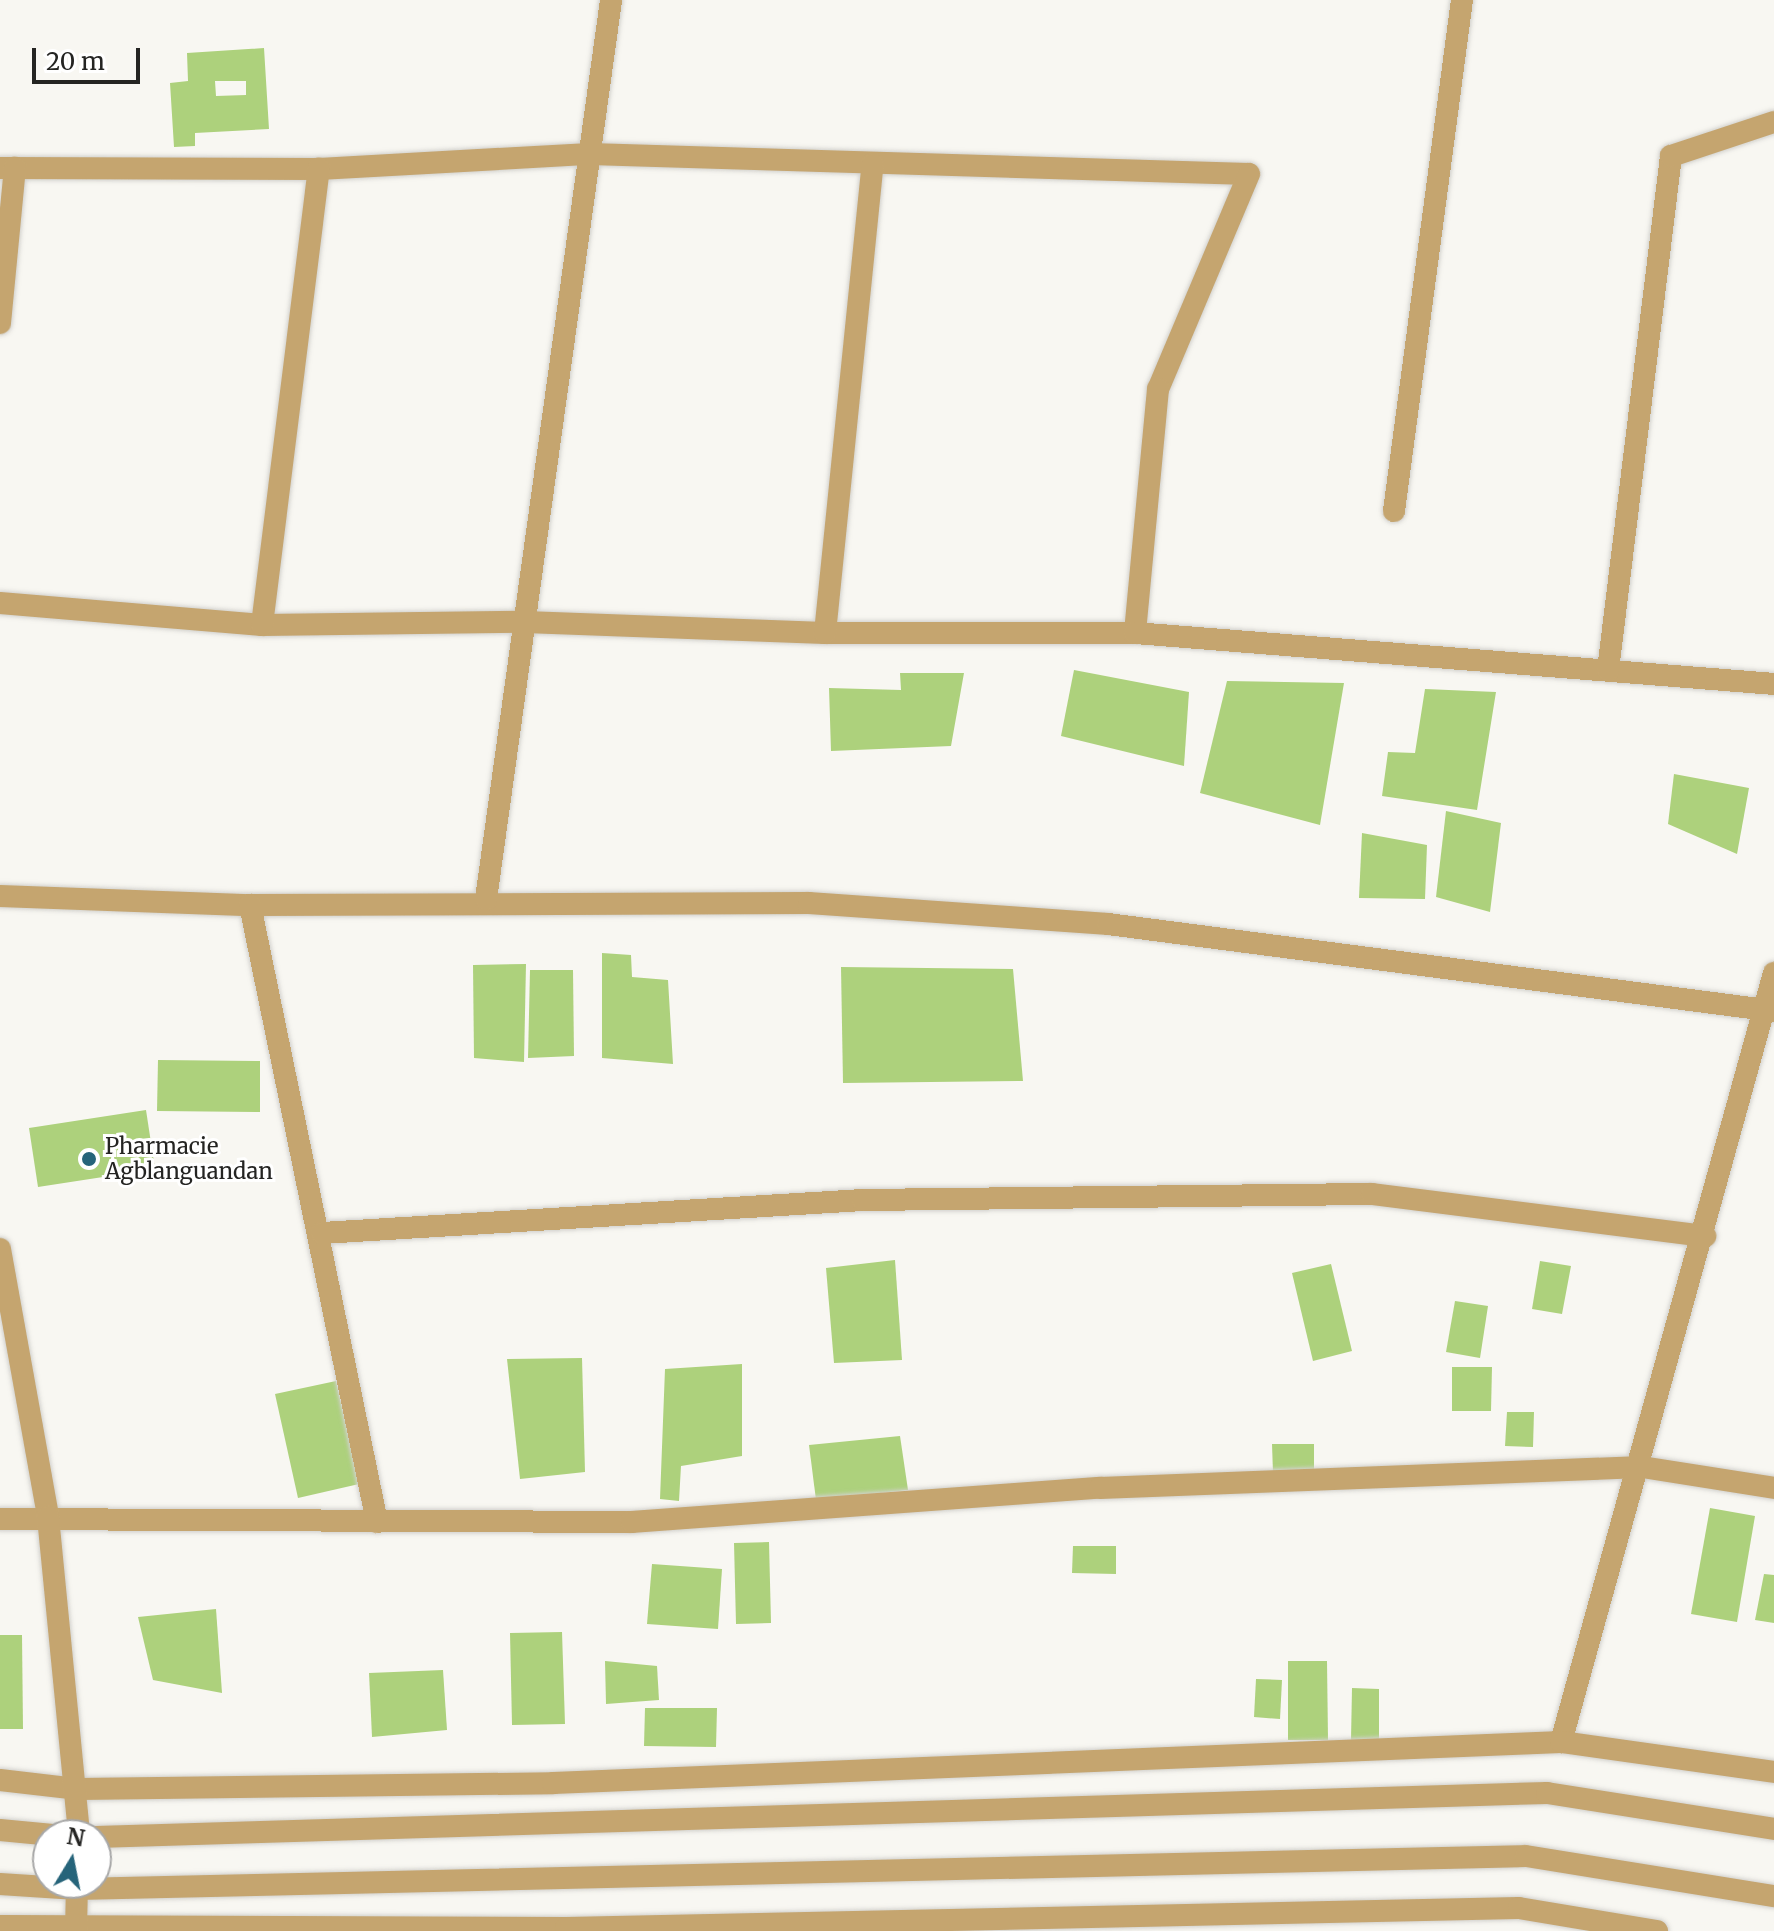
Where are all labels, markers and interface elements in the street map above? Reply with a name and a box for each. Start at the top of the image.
scale bar [36,32,144,82]
text: 20 m [46,46,105,77]
place label: Pharmacie Agblanguandan [105,1133,273,1184]
marker: Pharmacie Agblanguandan [80,1150,98,1168]
north arrow [32,1819,112,1899]
text: N [65,1822,87,1853]

